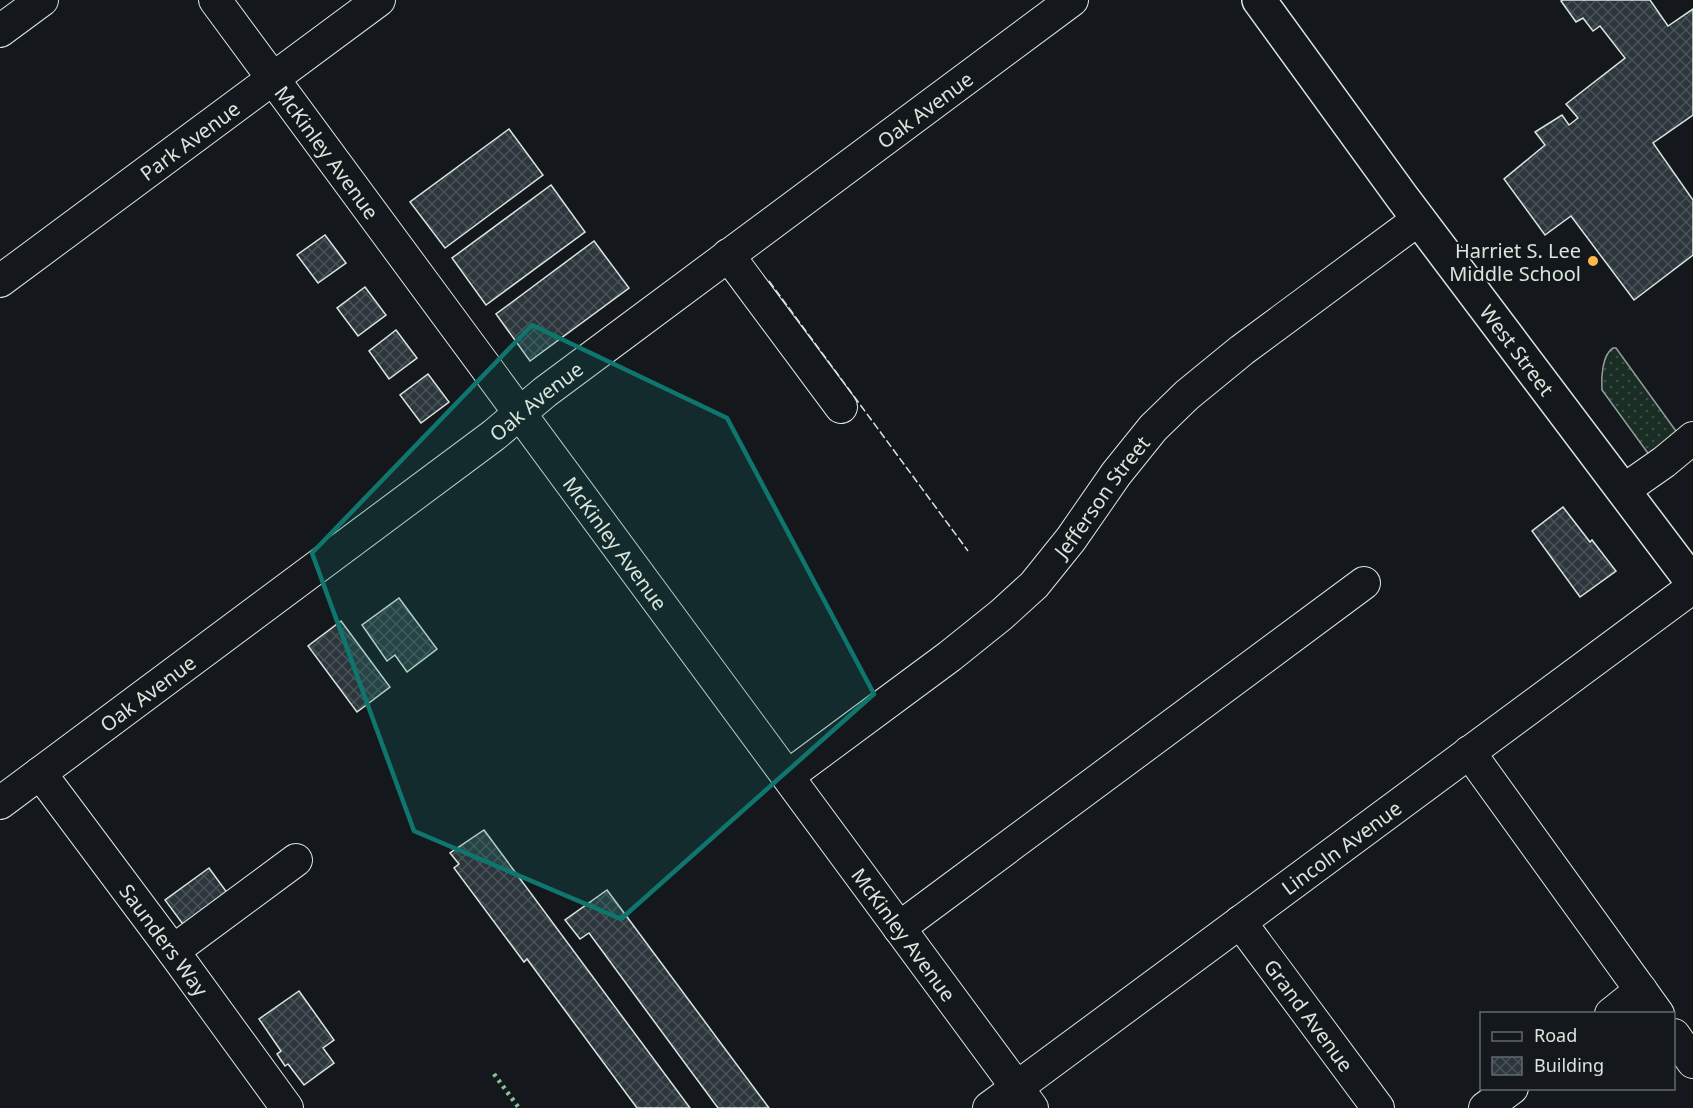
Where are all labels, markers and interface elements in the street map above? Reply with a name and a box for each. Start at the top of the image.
street label: Oak Avenue [871,65,978,154]
street label: McKinley Avenue [269,80,385,224]
street label: Park Avenue [134,95,245,186]
place label: Harriet S. Lee Middle School [1449,237,1581,287]
marker: Harriet S. Lee Middle School [1586,254,1600,268]
street label: West Street [1474,299,1560,401]
street label: Oak Avenue [483,355,588,447]
street label: Jefferson Street [1047,430,1155,565]
street label: McKinley Avenue [557,471,674,615]
street label: Oak Avenue [94,648,201,738]
street label: Lincoln Avenue [1276,794,1406,901]
street label: McKinley Avenue [846,862,962,1007]
street label: Saunders Way [114,878,215,1002]
street label: Grand Avenue [1258,953,1360,1077]
legend [1480,1012,1675,1090]
text: Road [1534,1023,1577,1047]
text: Building [1534,1053,1604,1077]

